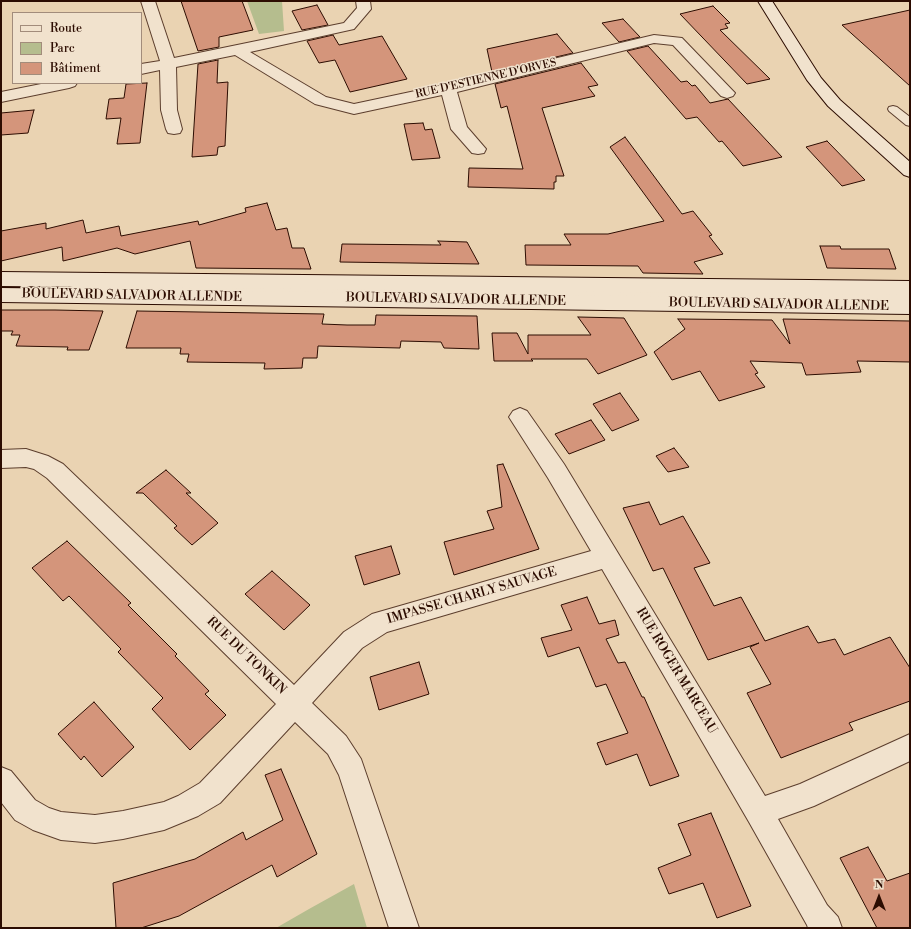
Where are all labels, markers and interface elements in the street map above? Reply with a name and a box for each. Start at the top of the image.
legend [12,12,142,84]
text: Route [50,21,82,36]
text: Parc [50,41,75,56]
street label: RUE D'ESTIENNE D'ORVES [414,56,558,102]
text: Bâtiment [50,61,101,76]
street label: BOULEVARD SALVADOR ALLENDE [22,286,242,306]
street label: BOULEVARD SALVADOR ALLENDE [346,290,566,310]
street label: BOULEVARD SALVADOR ALLENDE [669,295,889,315]
street label: IMPASSE CHARLY SAUVAGE [385,564,559,628]
street label: RUE ROGER MARCEAU [632,605,720,737]
street label: RUE DU TONKIN [203,614,289,698]
north arrow [859,877,899,917]
text: N [875,878,883,892]

